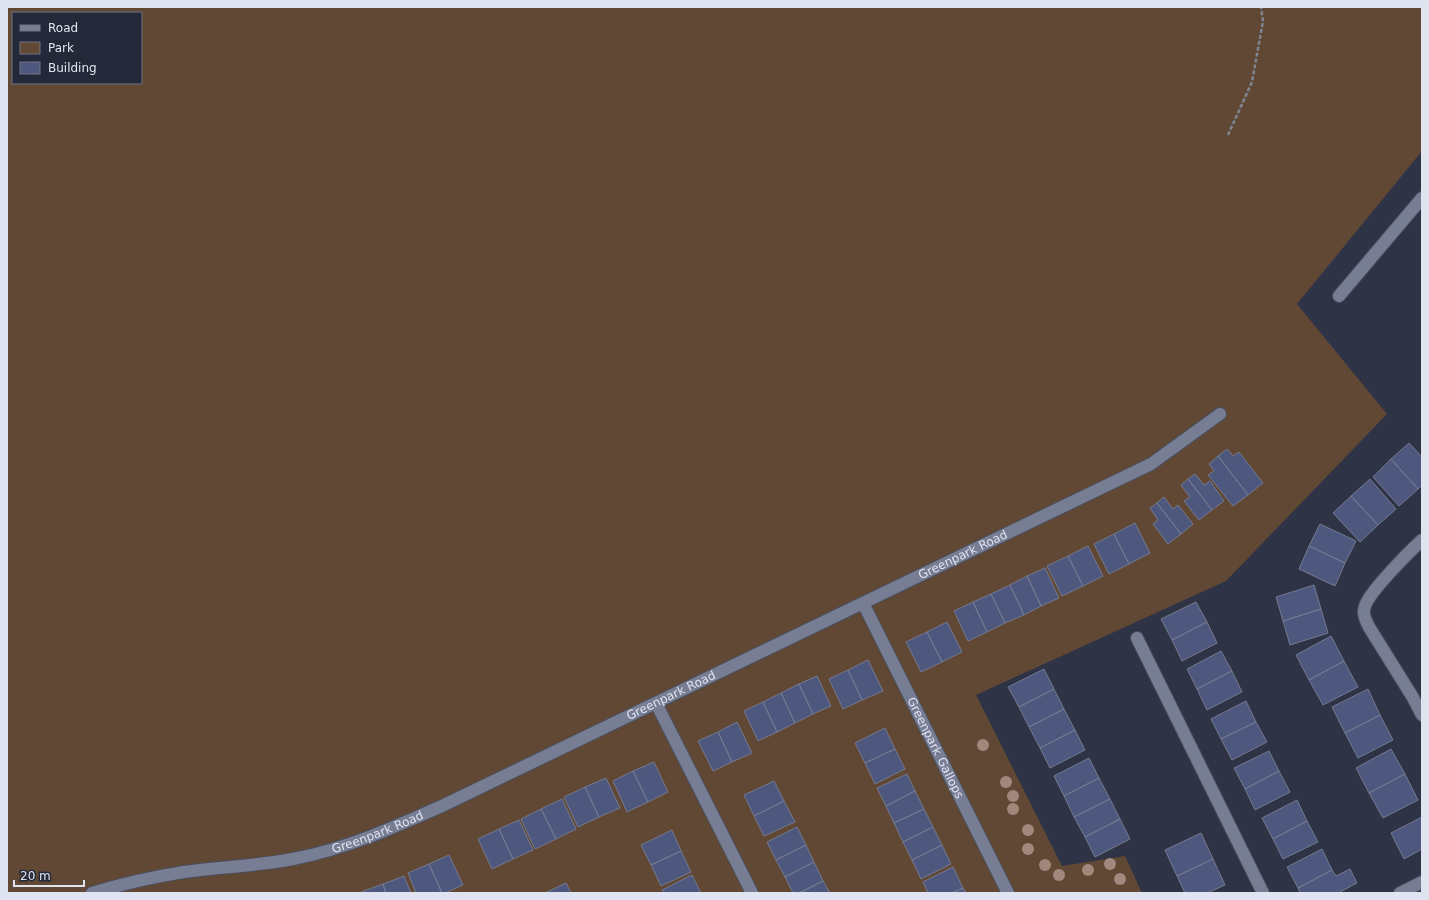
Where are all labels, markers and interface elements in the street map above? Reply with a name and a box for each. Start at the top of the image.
legend [12,12,142,84]
text: Road [48,21,78,35]
text: Park [48,41,74,55]
text: Building [48,61,97,75]
street label: Greenpark Road [916,527,1010,582]
street label: Greenpark Road [624,668,718,723]
street label: Greenpark Gallops [904,695,967,801]
street label: Greenpark Road [330,808,425,856]
scale bar [14,862,84,888]
text: 20 m [20,869,51,883]

